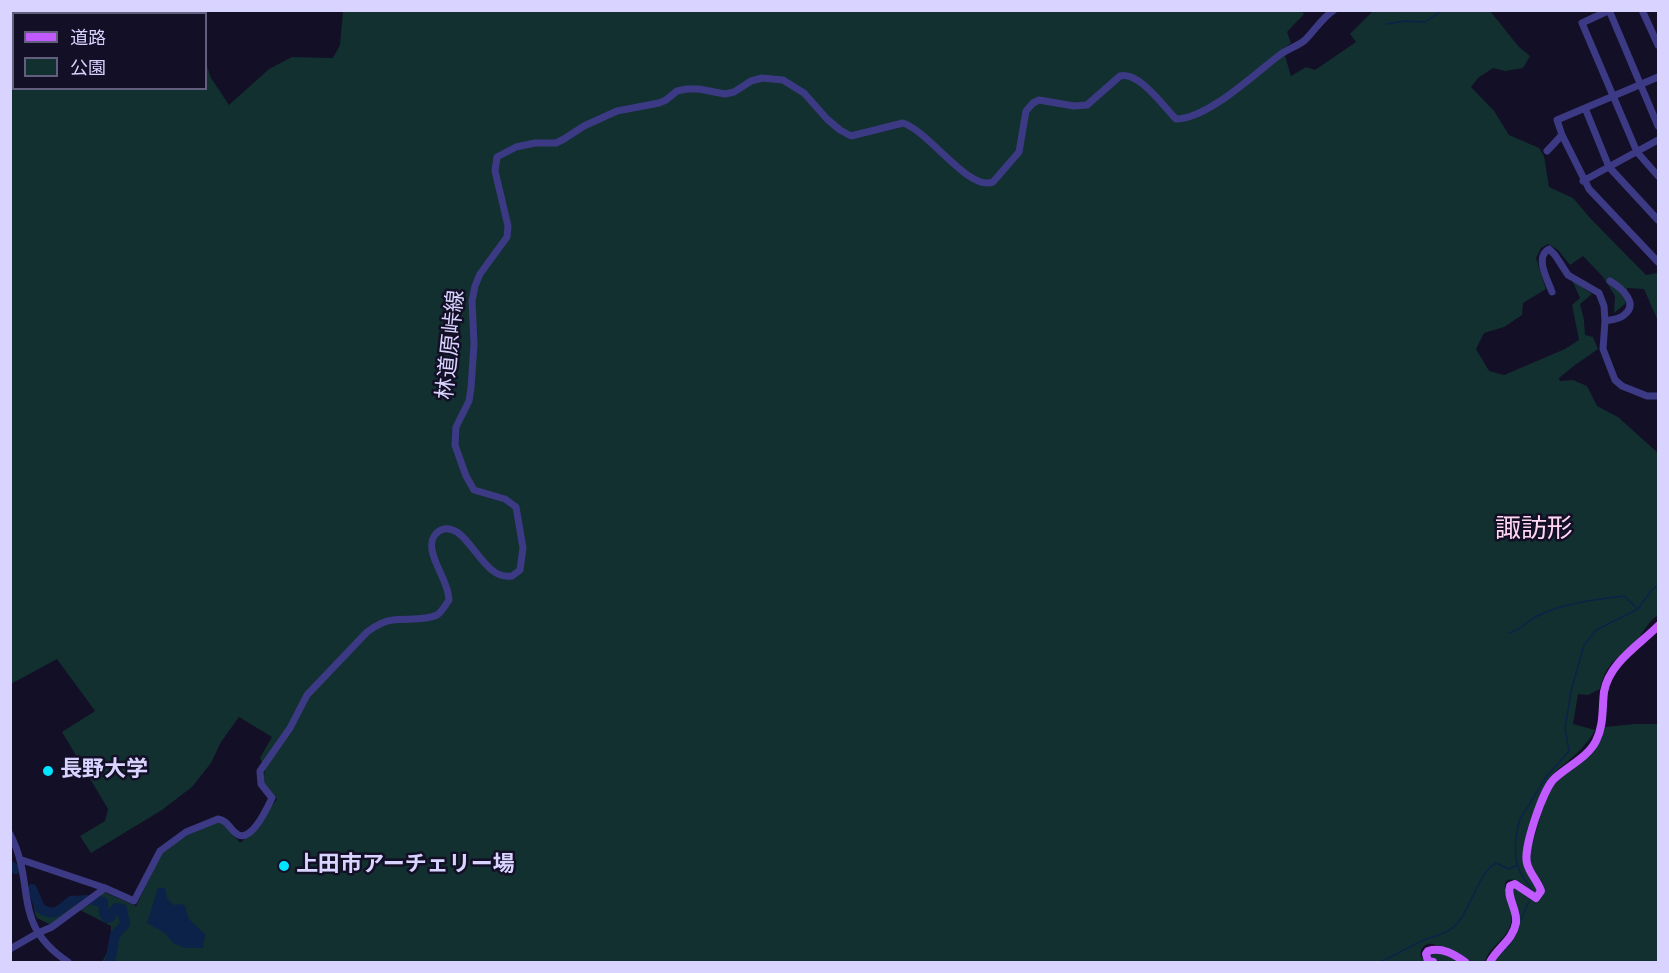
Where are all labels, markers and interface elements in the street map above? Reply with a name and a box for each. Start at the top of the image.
legend [12,12,207,90]
text: 道路 [70,24,106,51]
text: 公園 [70,54,106,81]
street label: 林道原峠線 [433,289,471,401]
district label: 諏訪形 [1495,515,1573,547]
place label: 長野大学 [60,758,148,784]
marker: 長野大学 [41,764,55,778]
place label: 上田市アーチェリー場 [296,853,515,879]
marker: 上田市アーチェリー場 [277,859,291,873]

